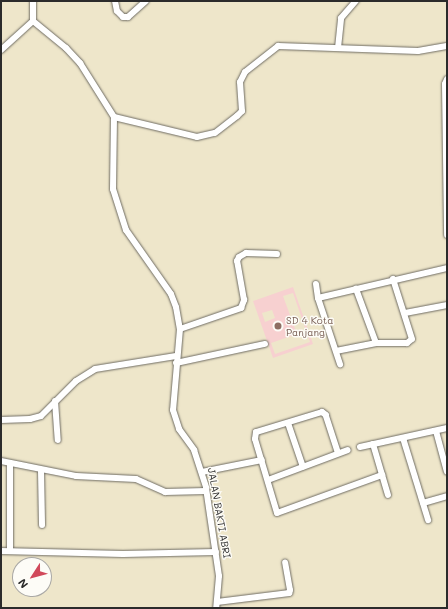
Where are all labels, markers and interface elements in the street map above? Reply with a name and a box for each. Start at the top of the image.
place label: SD 4 Kota Panjang [286,314,333,338]
marker: SD 4 Kota Panjang [273,321,283,331]
street label: JALAN BAKTI ABRI [205,467,233,559]
north arrow [12,557,52,597]
text: N [14,576,31,592]

